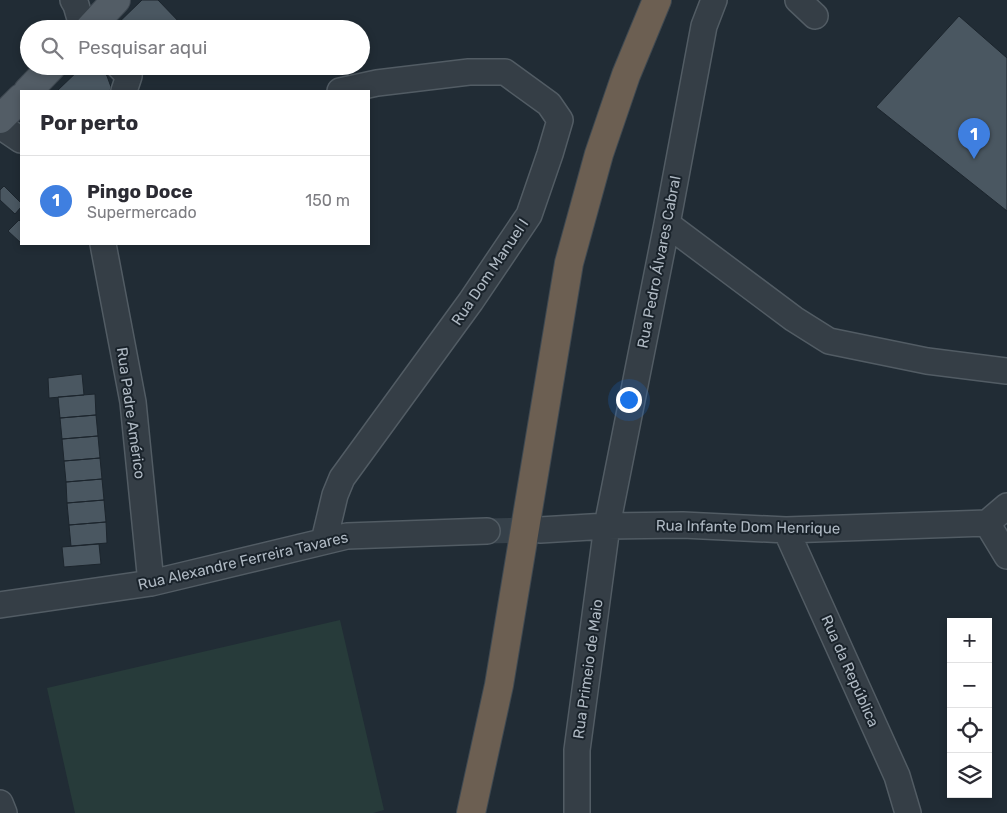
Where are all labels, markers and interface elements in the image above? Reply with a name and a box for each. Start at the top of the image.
search box [20,20,370,75]
icon: search [38,34,66,62]
text: Pesquisar aqui [78,36,207,59]
text: Por perto [40,110,138,135]
pin: 1 [958,118,990,159]
street label: Rua Pedro Álvares Cabral [633,174,685,350]
text: Pingo Doce [87,180,193,203]
text: 1 [52,191,60,210]
text: 150 m [305,191,350,210]
text: Supermercado [87,203,197,222]
street label: Rua Dom Manuel I [448,215,532,329]
street label: Rua Padre Américo [113,346,149,480]
your location [616,387,642,413]
street label: Rua Infante Dom Henrique [656,516,840,538]
street label: Rua Alexandre Ferreira Tavares [136,528,350,594]
street label: Rua Primeio de Maio [569,598,607,740]
street label: Rua da República [817,612,883,730]
map controls [947,618,992,798]
button: + [947,618,992,663]
button: − [947,663,992,708]
button: locate [947,708,992,753]
button: layers [947,753,992,798]

